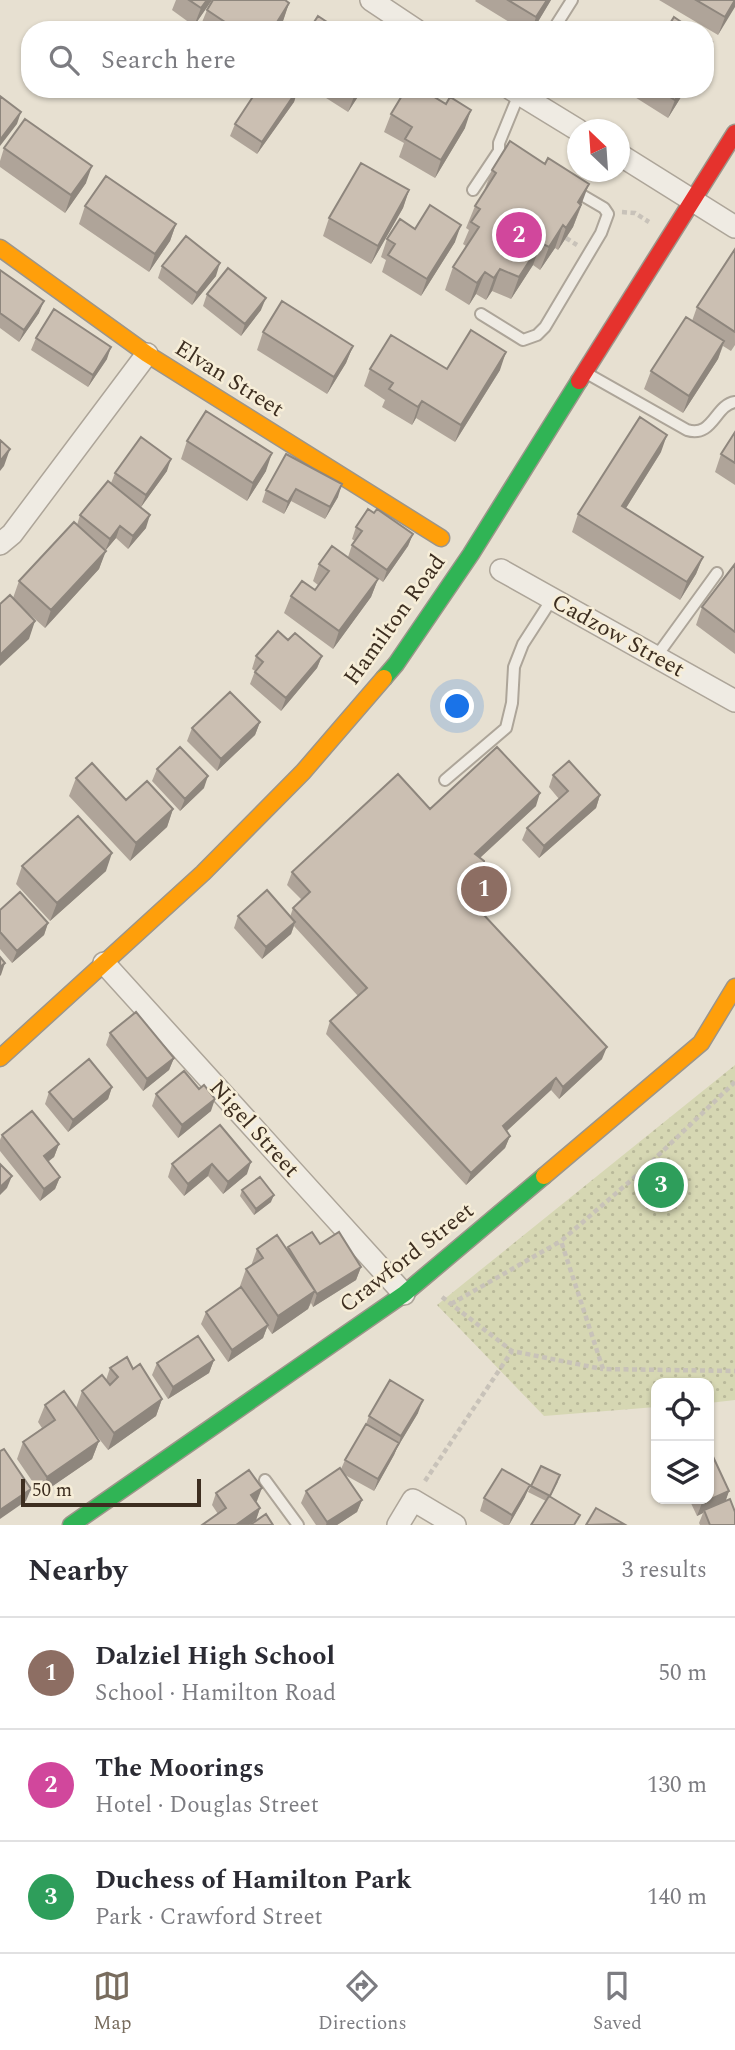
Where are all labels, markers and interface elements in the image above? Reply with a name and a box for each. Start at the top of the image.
search box [21,21,714,98]
text: Search here [101,40,236,80]
icon: search [45,41,83,79]
north arrow [567,119,630,182]
pin: 2 [496,209,542,261]
street label: Elvan Street [167,331,291,427]
street label: Hamilton Road [335,547,455,693]
street label: Cadzow Street [545,585,691,687]
your location [440,689,474,723]
pin: 1 [461,863,507,915]
street label: Nigel Street [200,1072,308,1186]
pin: 3 [638,1159,684,1211]
street label: Crawford Street [332,1194,482,1322]
map controls [651,1378,714,1504]
button: locate [651,1378,714,1441]
button: layers [651,1441,714,1504]
scale bar [21,1476,201,1508]
text: 50 m [32,1476,72,1505]
text: Nearby [28,1548,127,1594]
text: 3 results [622,1553,707,1588]
text: Dalziel High School [95,1636,335,1676]
text: 1 [45,1656,57,1691]
text: 50 m [658,1656,707,1691]
text: School · Hamilton Road [95,1676,336,1711]
text: The Moorings [95,1748,264,1788]
text: 2 [45,1768,57,1803]
text: 130 m [647,1768,707,1803]
text: Hotel · Douglas Street [95,1788,319,1823]
text: Duchess of Hamilton Park [95,1860,412,1900]
text: 3 [45,1880,57,1915]
text: 140 m [647,1880,707,1915]
text: Park · Crawford Street [95,1900,323,1935]
tab: Map [93,1967,132,2038]
tab: Directions [318,1967,407,2038]
tab: Saved [593,1967,642,2038]

